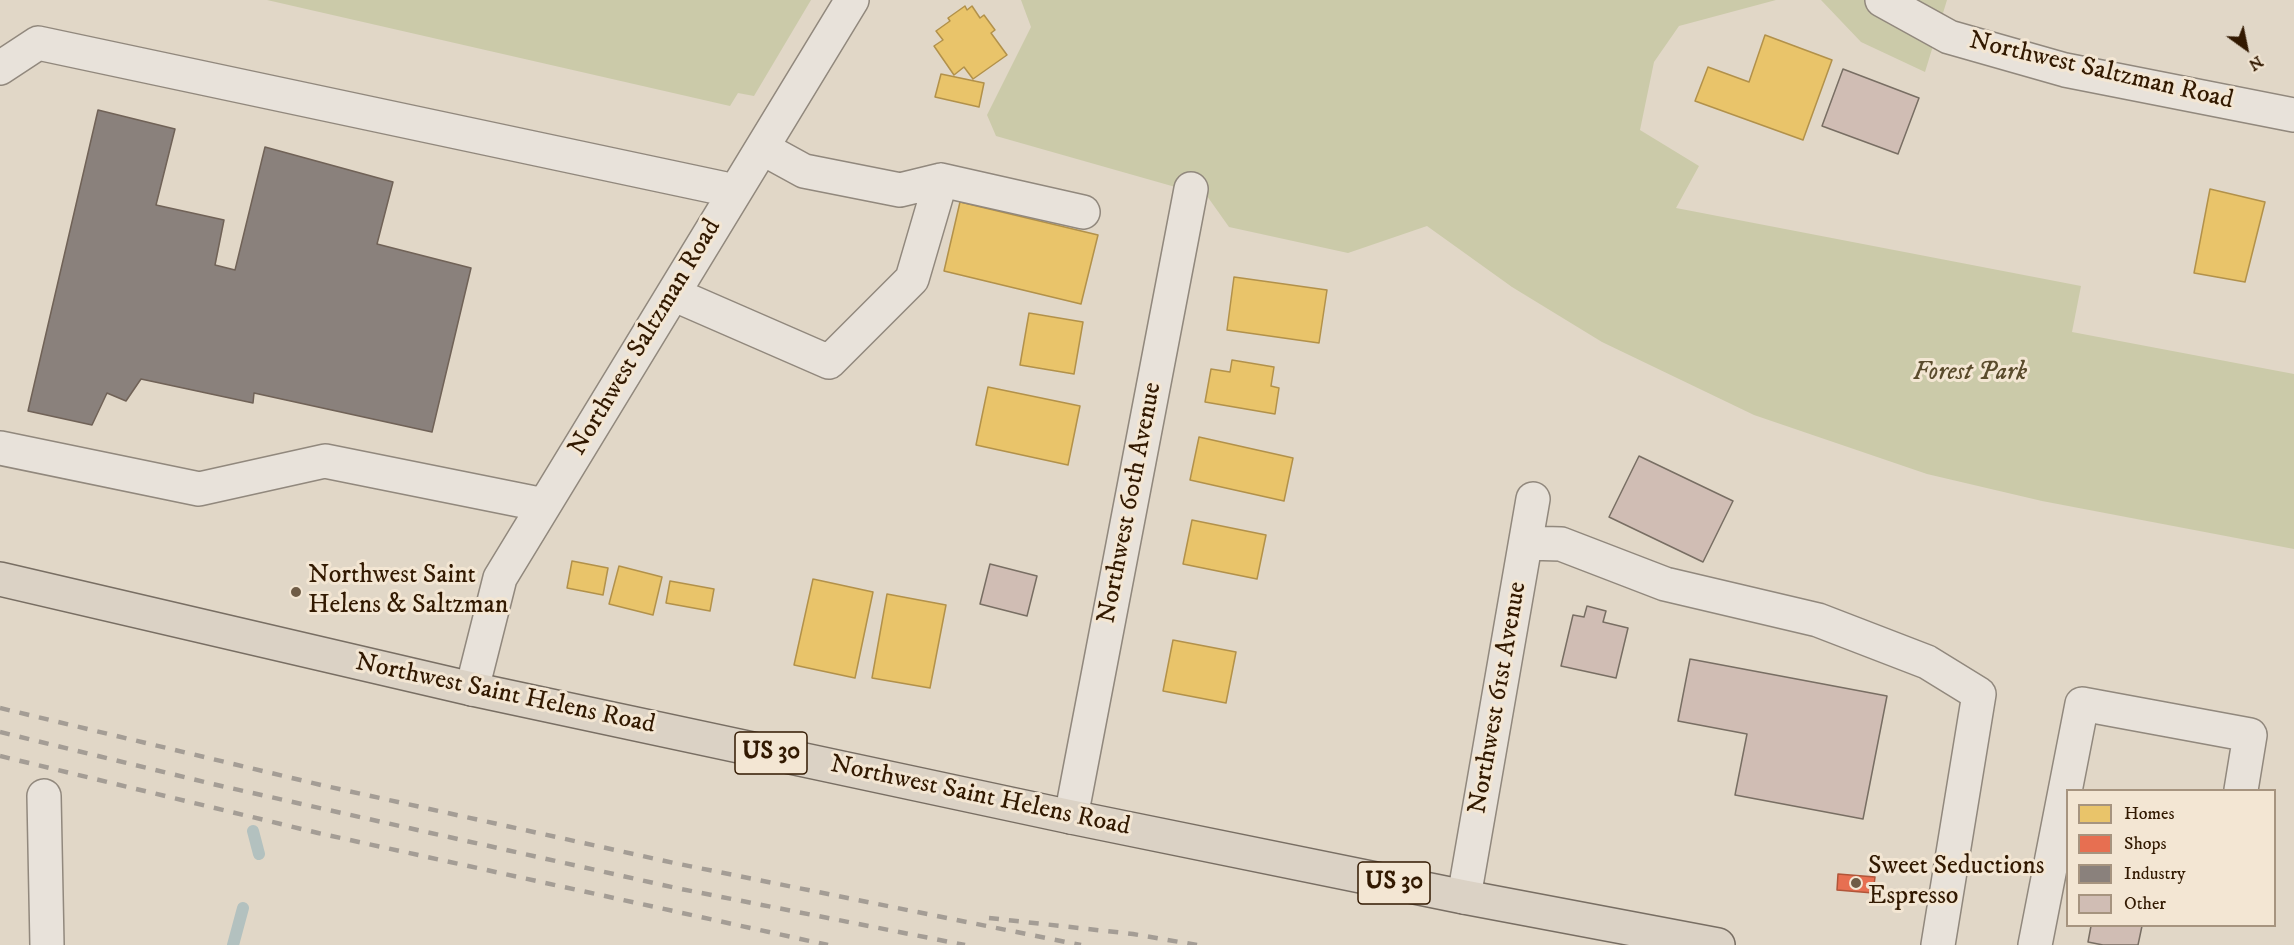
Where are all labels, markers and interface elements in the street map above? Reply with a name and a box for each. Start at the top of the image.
north arrow [2216,18,2276,78]
street label: Northwest Saltzman Road [1966,26,2236,118]
text: N [2245,51,2267,75]
street label: Northwest Saltzman Road [563,214,729,462]
park label: Forest Park [1913,358,2027,390]
street label: Northwest 60th Avenue [1092,380,1170,626]
place label: Northwest Saint Helens & Saltzman [308,561,508,622]
street label: Northwest 61st Avenue [1463,579,1535,817]
marker: Northwest Saint Helens & Saltzman [289,585,303,599]
street label: Northwest Saint Helens Road [352,648,658,742]
road number: US 30 [735,732,807,774]
street label: Northwest Saint Helens Road [827,750,1133,844]
legend [2066,789,2276,927]
text: Homes [2124,803,2175,825]
text: Shops [2124,833,2167,855]
place label: Sweet Seductions Espresso [1868,852,2045,914]
road number: US 30 [1358,862,1430,904]
text: Industry [2124,863,2185,885]
marker: Sweet Seductions Espresso [1849,876,1863,890]
text: Other [2124,893,2166,915]

